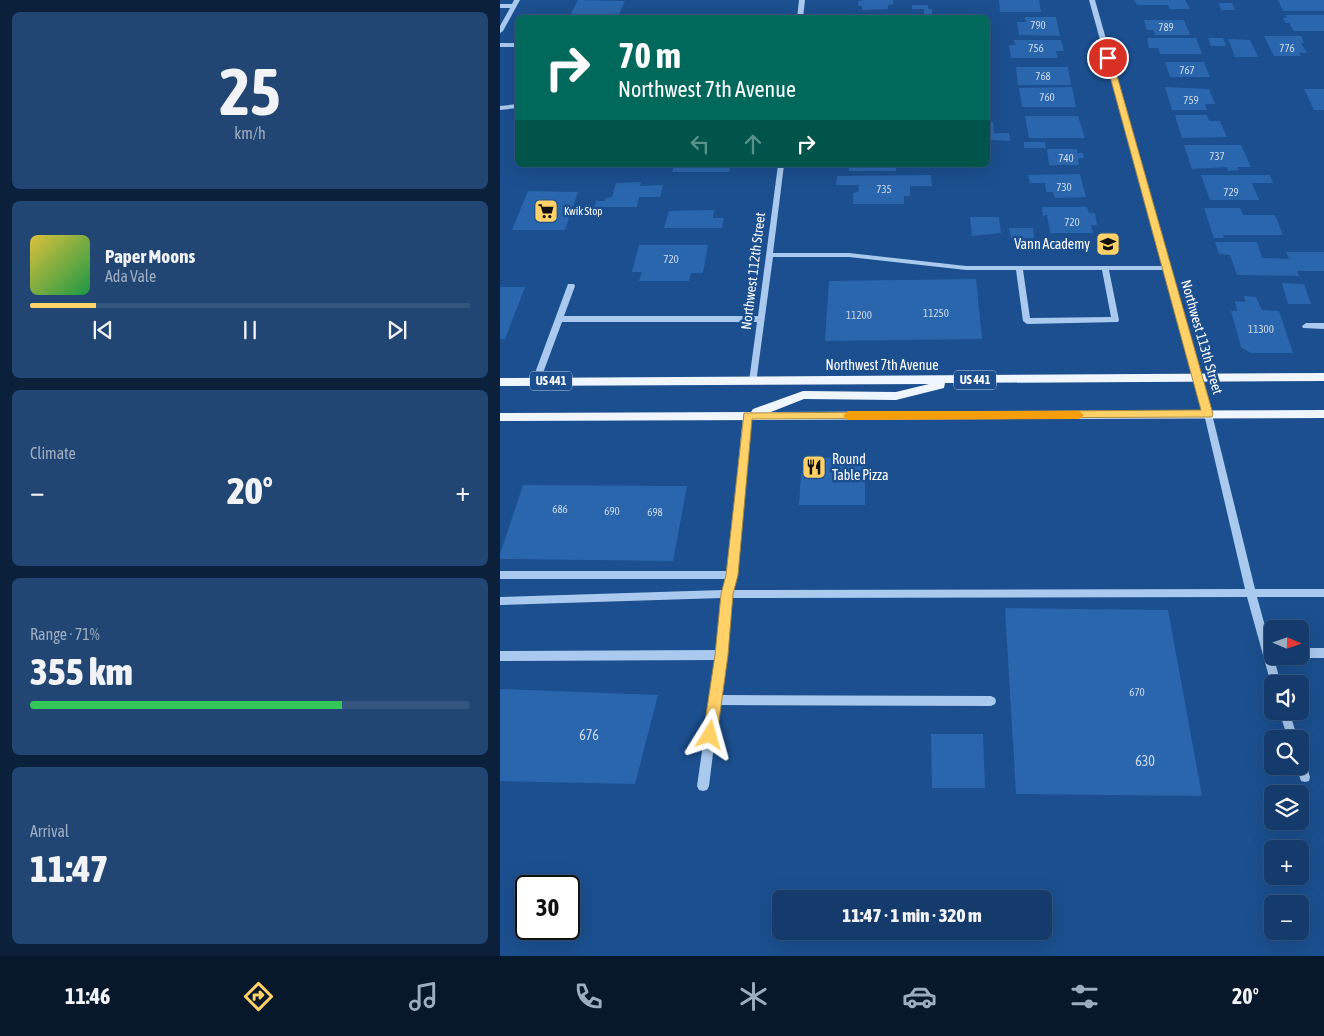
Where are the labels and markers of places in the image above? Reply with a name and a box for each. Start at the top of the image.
pin [1087,37,1129,79]
supermarket icon: Kwik Stop [533,198,559,224]
place label: Kwik Stop [564,205,603,217]
school or university icon: Vann Academy [1095,231,1121,257]
place label: Vann Academy [1014,236,1090,252]
place label: Round Table Pizza [832,451,889,483]
restaurant icon: Round Table Pizza [801,454,827,480]

